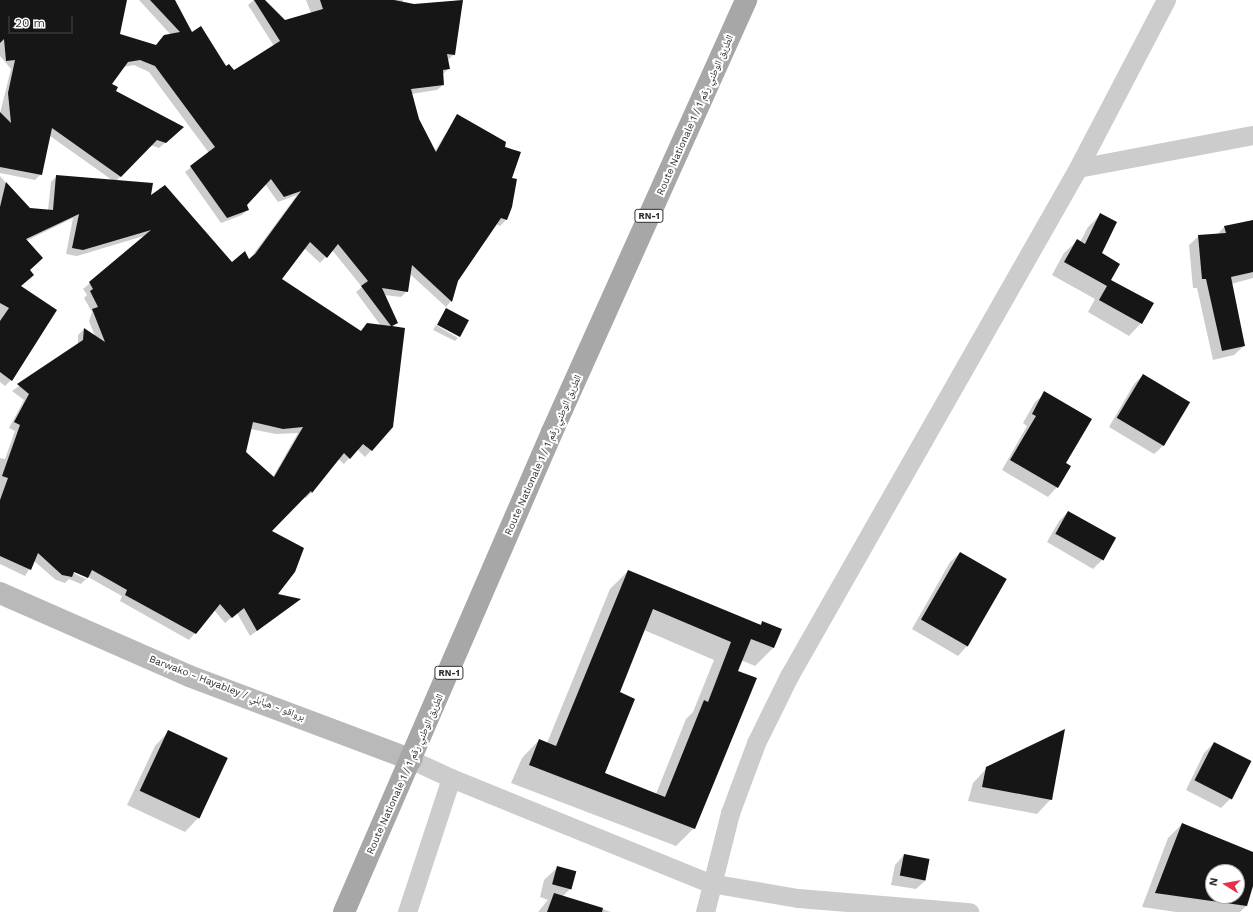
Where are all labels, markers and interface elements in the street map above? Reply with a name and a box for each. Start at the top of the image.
scale bar [10,8,75,34]
text: 20 m [15,16,45,30]
street label: Route Nationale 1 / الطريق الوطني رقم 1 [654,33,736,197]
road number: RN-1 [634,209,664,223]
street label: Route Nationale 1 / الطريق الوطني رقم 1 [502,373,584,537]
street label: Barwako - Hayabley / برواقو - هيابلي [147,653,307,723]
road number: RN-1 [434,666,464,680]
street label: Route Nationale 1 / الطريق الوطني رقم 1 [364,692,446,856]
north arrow [1205,864,1245,904]
text: N [1207,877,1221,887]

